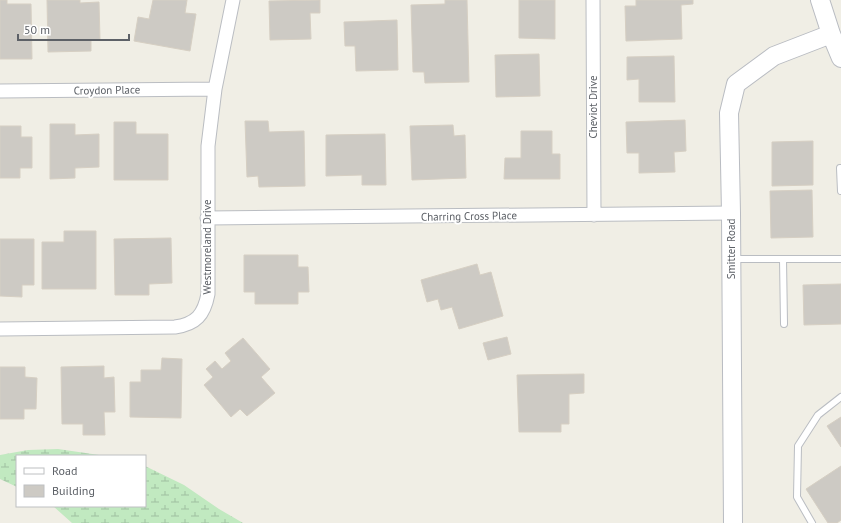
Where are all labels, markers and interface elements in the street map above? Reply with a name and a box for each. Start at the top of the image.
scale bar [18,16,129,42]
text: 50 m [24,22,50,37]
street label: Cheviot Drive [586,75,600,139]
street label: Croydon Place [74,82,141,98]
street label: Westmoreland Drive [200,199,214,294]
street label: Charring Cross Place [421,208,518,224]
street label: Smitter Road [724,219,738,279]
legend [16,455,146,507]
text: Road [52,463,77,478]
text: Building [52,483,95,498]

